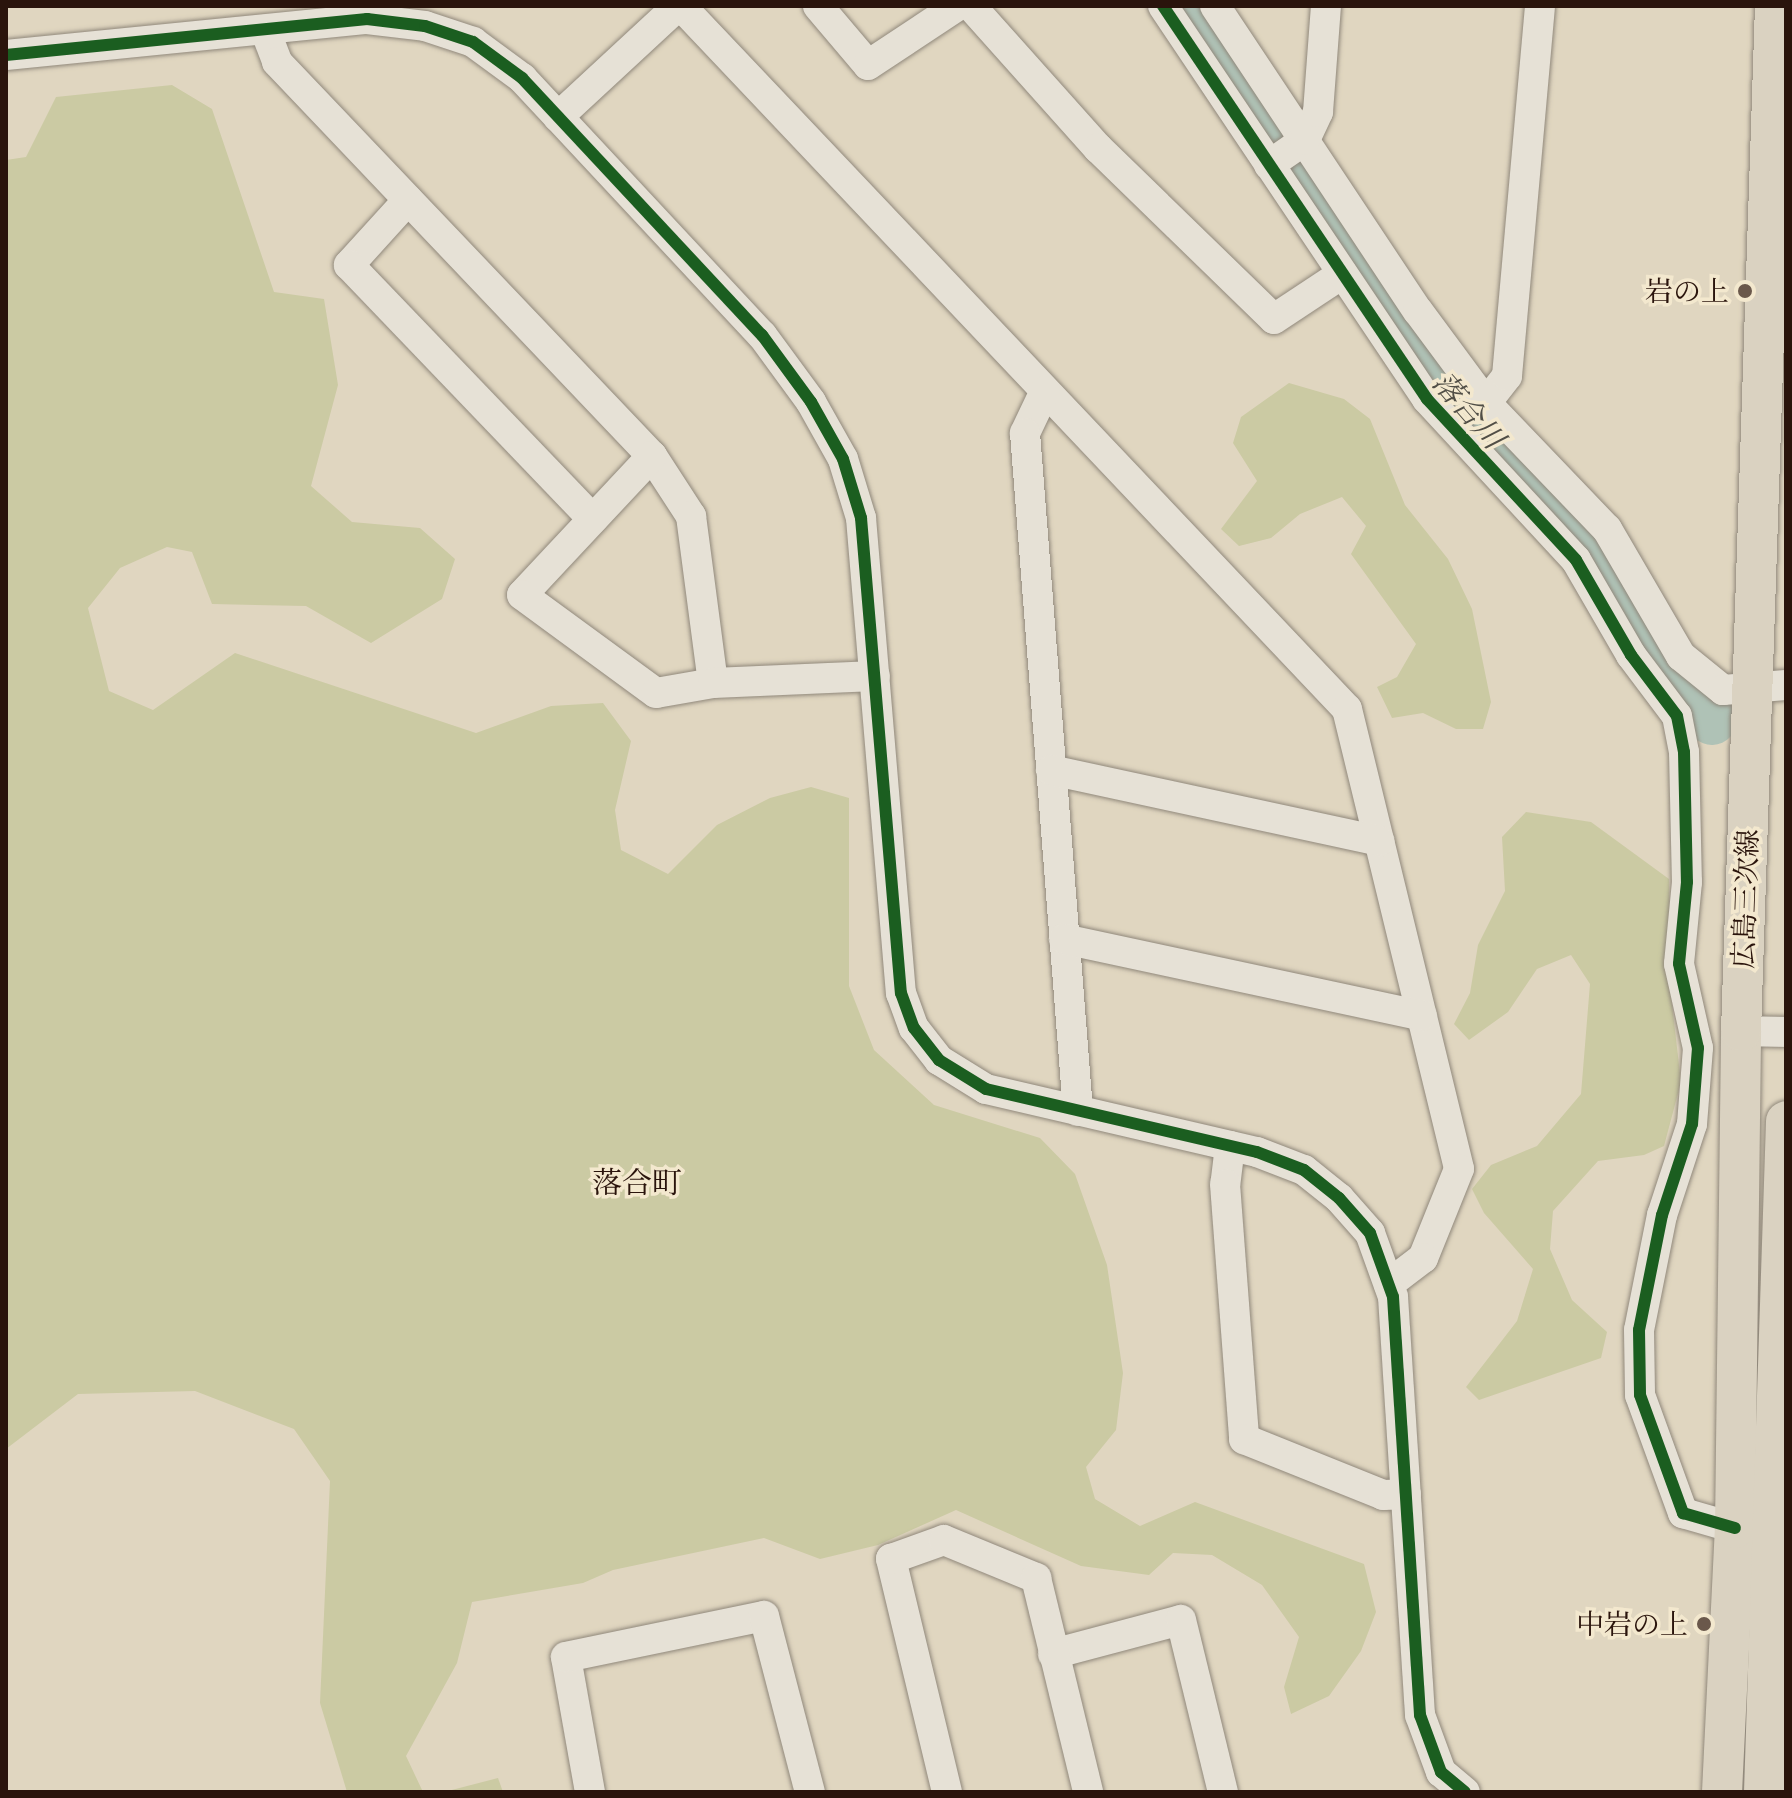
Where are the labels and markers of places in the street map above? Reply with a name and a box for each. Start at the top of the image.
place label: 岩の上 [1645,274,1729,308]
marker: 岩の上 [1736,282,1754,300]
place label: 中岩の上 [1576,1607,1688,1641]
marker: 中岩の上 [1695,1615,1713,1633]

